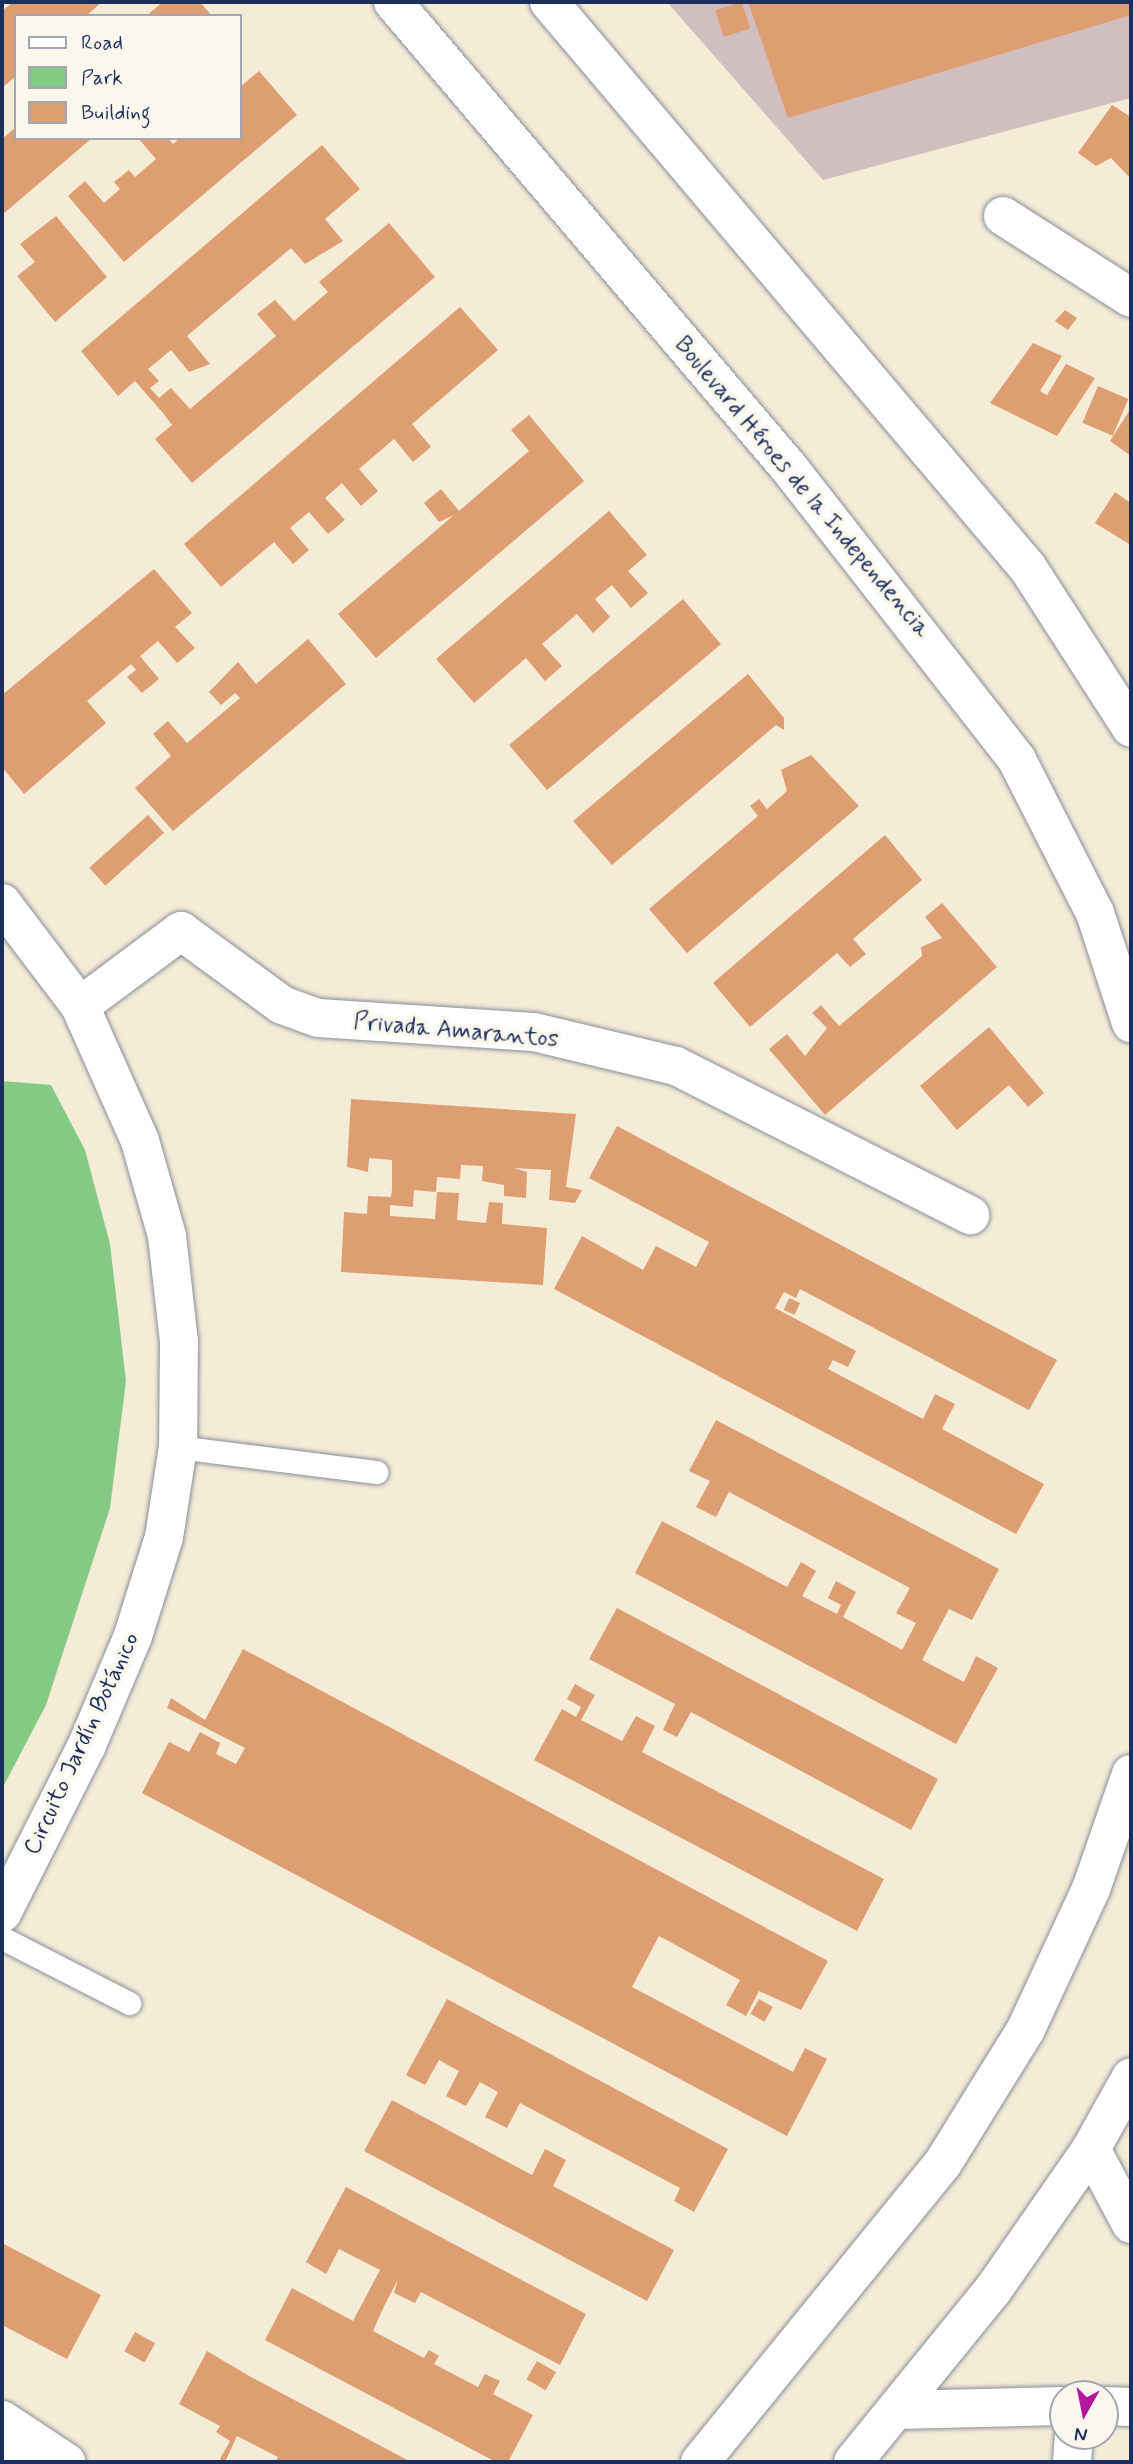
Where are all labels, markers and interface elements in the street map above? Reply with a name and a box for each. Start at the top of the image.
legend [14,14,242,140]
text: Road [81,29,123,57]
text: Park [81,64,123,92]
text: Building [81,99,151,127]
street label: Boulevard Héroes de la Independencia [668,331,936,643]
street label: Privada Amarantos [352,1008,560,1054]
street label: Circuito Jardín Botánico [18,1628,146,1860]
north arrow [1049,2380,1119,2450]
text: N [1073,2421,1089,2448]

